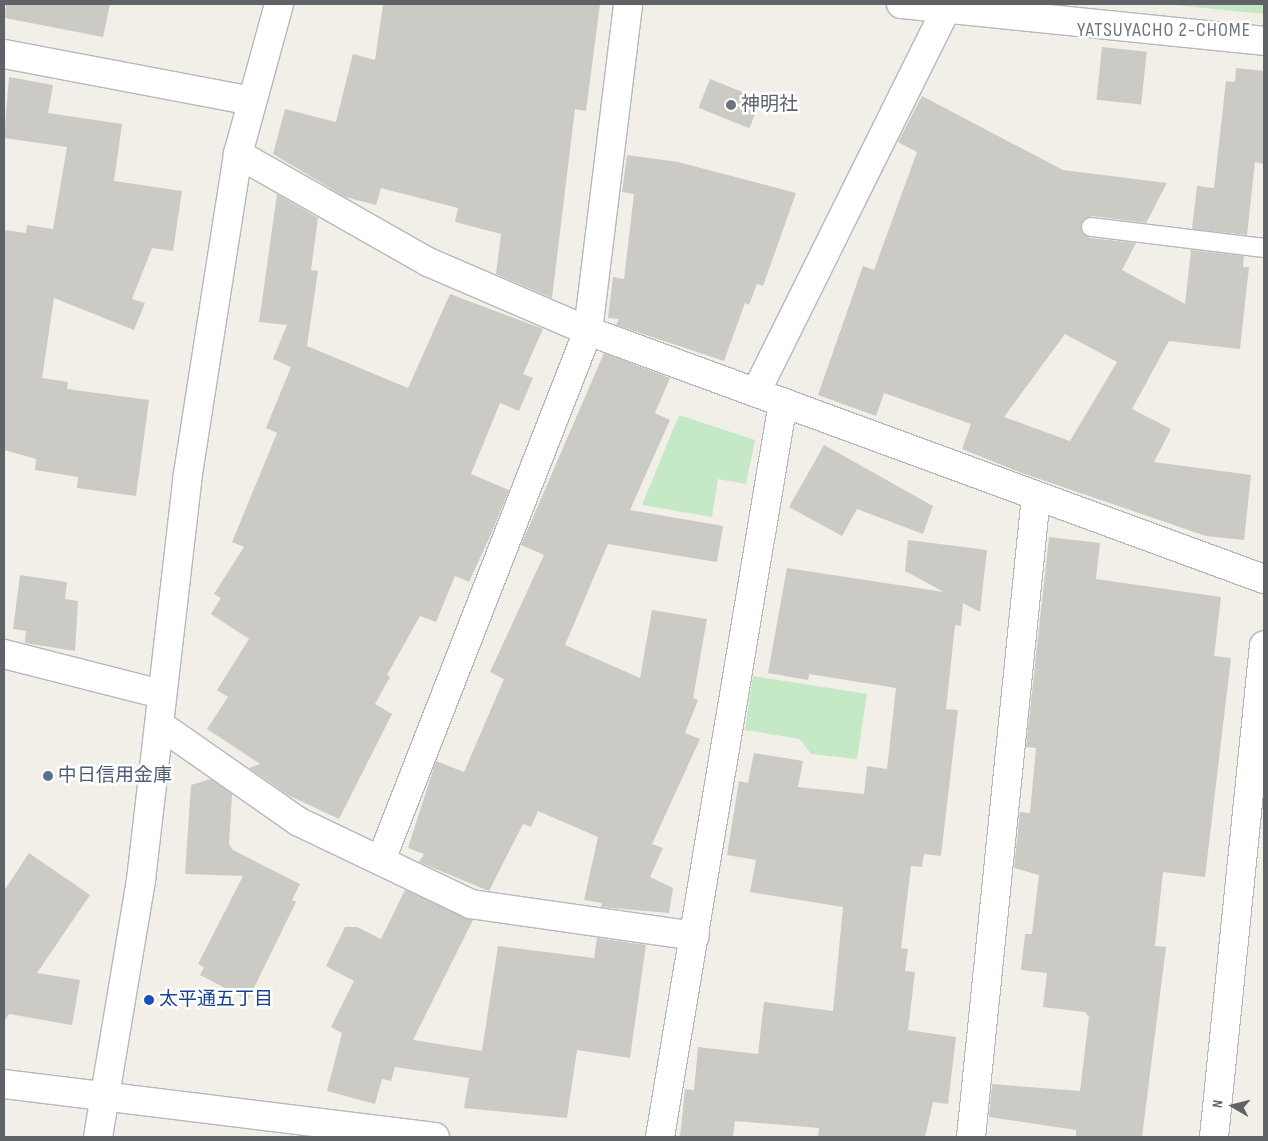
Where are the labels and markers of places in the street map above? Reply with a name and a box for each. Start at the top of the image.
place label: 神明社 [741,94,798,116]
marker: 神明社 [725,99,737,111]
place label: 中日信用金庫 [58,765,172,787]
marker: 中日信用金庫 [42,770,54,782]
place label: 太平通五丁目 [159,989,273,1011]
marker: 太平通五丁目 [143,994,155,1006]

